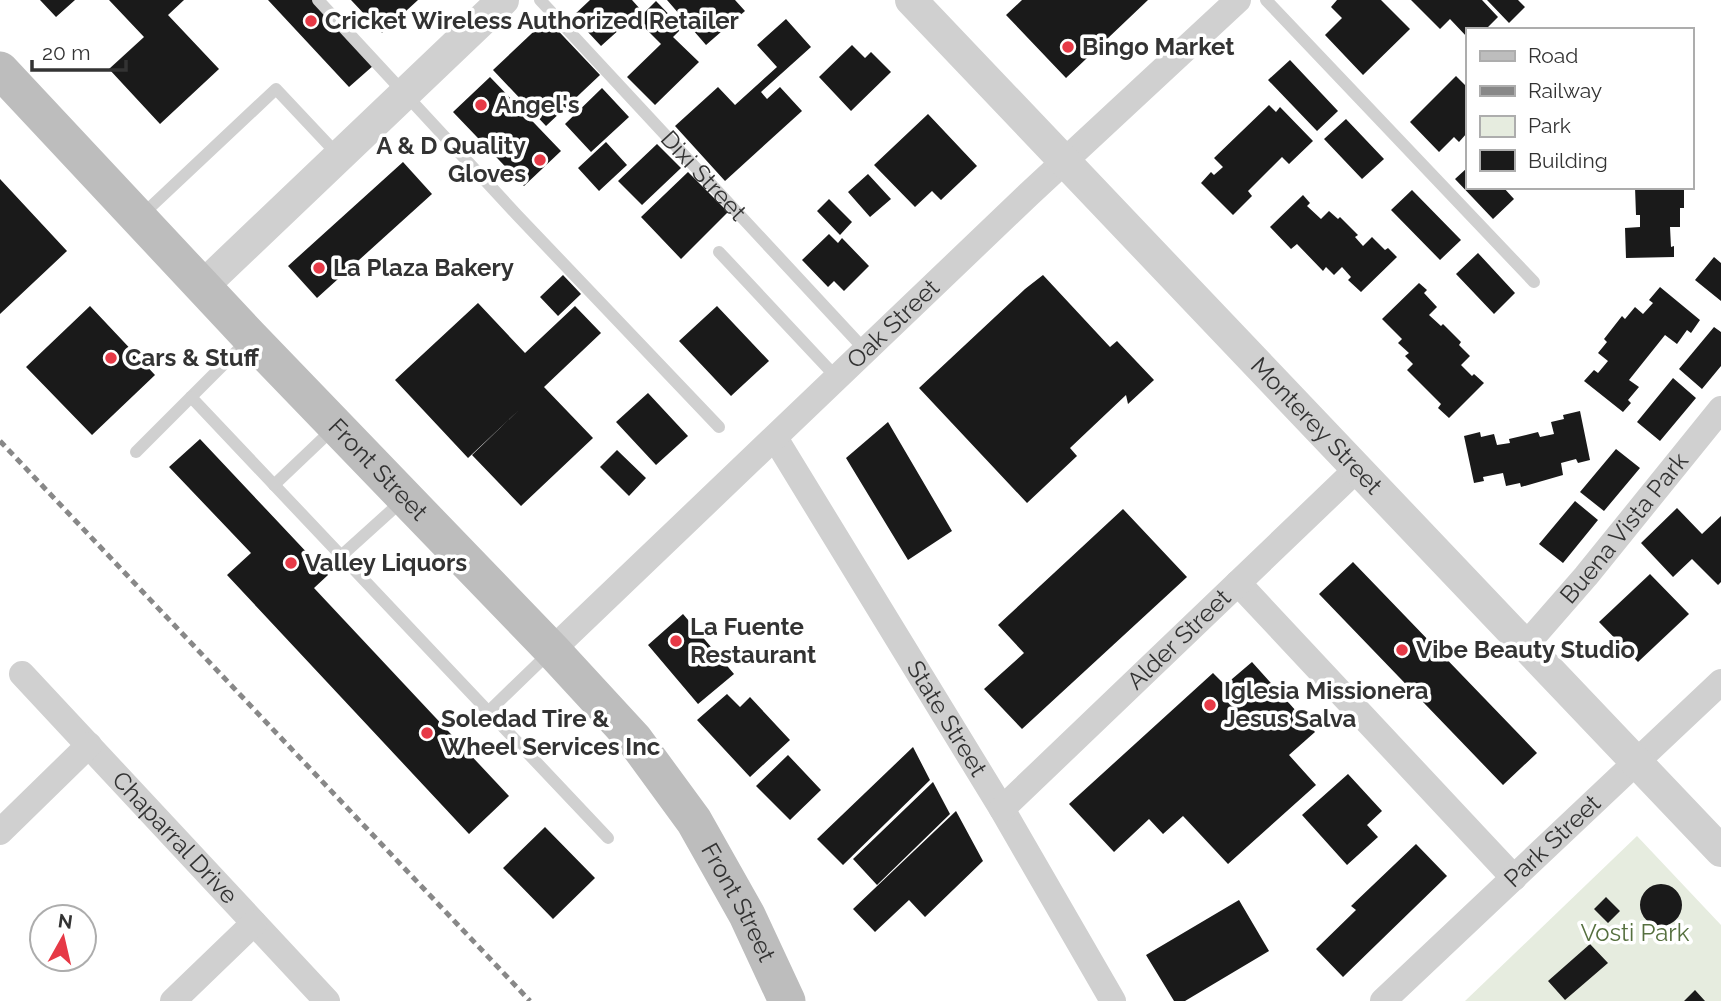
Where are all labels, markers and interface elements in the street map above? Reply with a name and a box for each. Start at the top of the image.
place label: Cricket Wireless Authorized Retailer [325,6,739,35]
marker: Cricket Wireless Authorized Retailer [303,13,319,29]
scale bar [32,28,126,72]
legend [1466,28,1693,189]
place label: Bingo Market [1082,32,1234,61]
marker: Bingo Market [1060,39,1076,55]
text: 20 m [42,40,90,65]
text: Road [1528,43,1578,68]
text: Railway [1528,78,1602,103]
place label: Angel's [495,90,580,119]
marker: Angel's [473,97,489,113]
text: Park [1528,113,1571,138]
street label: Dixi Street [655,124,753,227]
place label: A & D Quality Gloves [376,131,526,188]
text: Building [1528,148,1608,173]
marker: A & D Quality Gloves [532,152,548,168]
place label: La Plaza Bakery [333,253,514,282]
marker: La Plaza Bakery [311,260,327,276]
street label: Oak Street [841,273,945,374]
place label: Cars & Stuff [125,343,259,372]
marker: Cars & Stuff [103,350,119,366]
street label: Monterey Street [1245,351,1389,500]
street label: Front Street [323,412,434,526]
street label: Buena Vista Park [1554,446,1694,609]
place label: Valley Liquors [305,548,467,577]
marker: Valley Liquors [283,555,299,571]
street label: Alder Street [1121,583,1236,695]
place label: La Fuente Restaurant [690,612,816,669]
marker: La Fuente Restaurant [668,633,684,649]
place label: Vibe Beauty Studio [1416,635,1635,664]
marker: Vibe Beauty Studio [1394,642,1410,658]
street label: State Street [901,655,993,781]
place label: Iglesia Missionera Jesus Salva [1224,676,1429,733]
marker: Iglesia Missionera Jesus Salva [1202,697,1218,713]
place label: Soledad Tire & Wheel Services Inc [441,704,661,761]
marker: Soledad Tire & Wheel Services Inc [419,725,435,741]
street label: Chaparral Drive [106,765,244,910]
street label: Park Street [1498,788,1606,893]
street label: Front Street [695,838,782,966]
north arrow [28,903,98,973]
text: N [57,909,74,933]
park label: Vosti Park [1581,918,1690,947]

